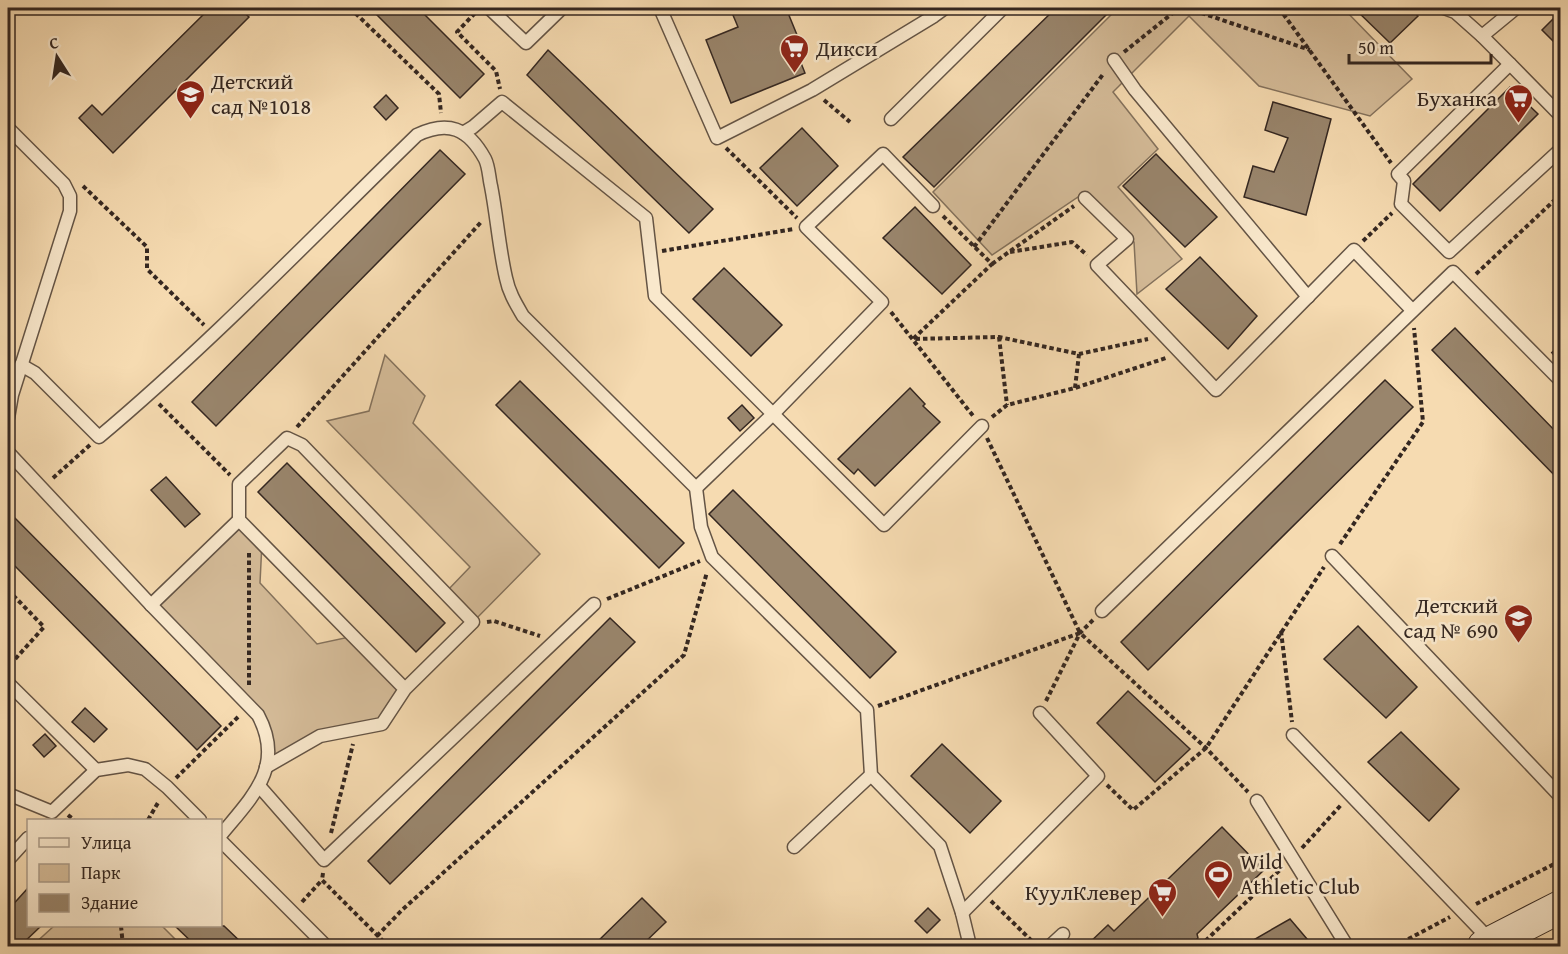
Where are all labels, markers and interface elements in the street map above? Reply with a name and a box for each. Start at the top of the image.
north arrow [27,27,87,87]
scale bar [1349,27,1492,65]
text: С [47,30,61,55]
supermarket icon: Дикси [779,32,811,74]
place label: Дикси [815,32,878,64]
text: 50 m [1358,34,1394,61]
place label: Детский сад №1018 [210,65,311,122]
school or university icon: Детский сад №1018 [174,78,206,120]
place label: Буханка [1417,82,1498,114]
supermarket icon: Буханка [1502,82,1534,124]
place label: Детский сад № 690 [1404,589,1498,646]
school or university icon: Детский сад № 690 [1503,602,1535,644]
legend [27,819,222,927]
text: Улица [81,829,132,856]
place label: Wild Athletic Club [1240,845,1360,902]
sports icon: Wild Athletic Club [1203,858,1235,900]
text: Парк [81,859,121,886]
place label: КуулКлевер [1025,876,1142,908]
supermarket icon: КуулКлевер [1147,876,1179,918]
text: Здание [81,889,138,916]

